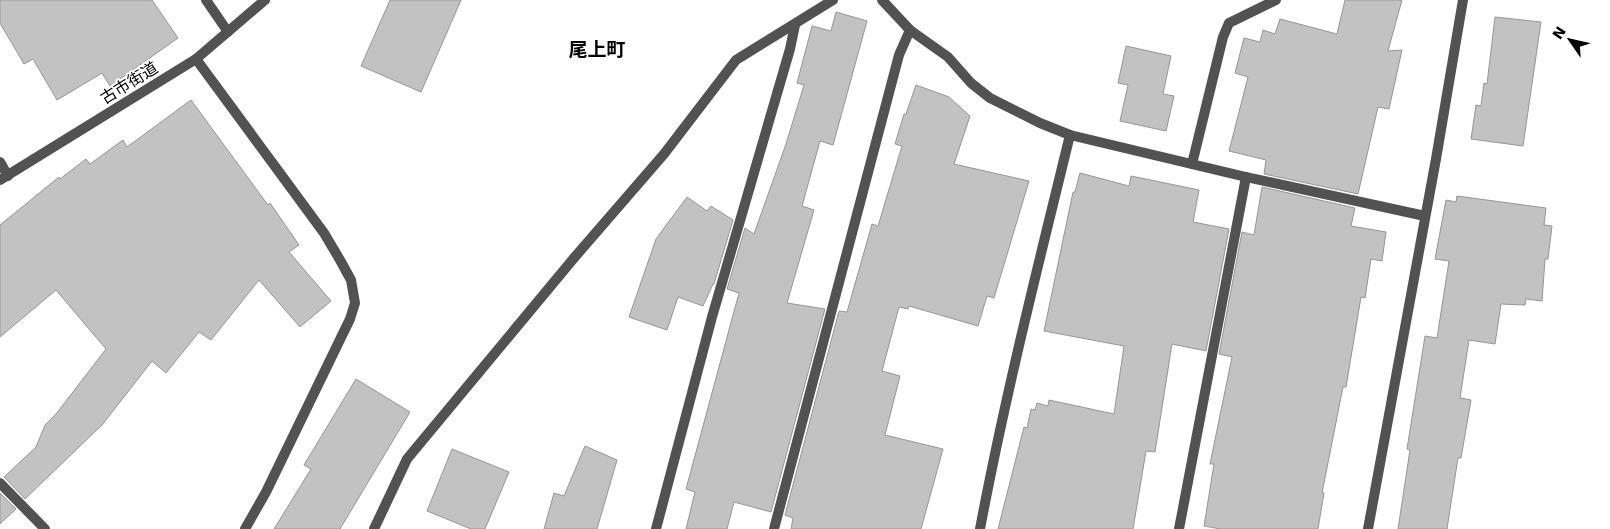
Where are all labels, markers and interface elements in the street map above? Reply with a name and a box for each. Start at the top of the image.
north arrow [1545,15,1595,65]
text: N [1549,23,1569,42]
district label: 尾上町 [568,38,626,60]
street label: 古市街道 [97,58,161,108]

